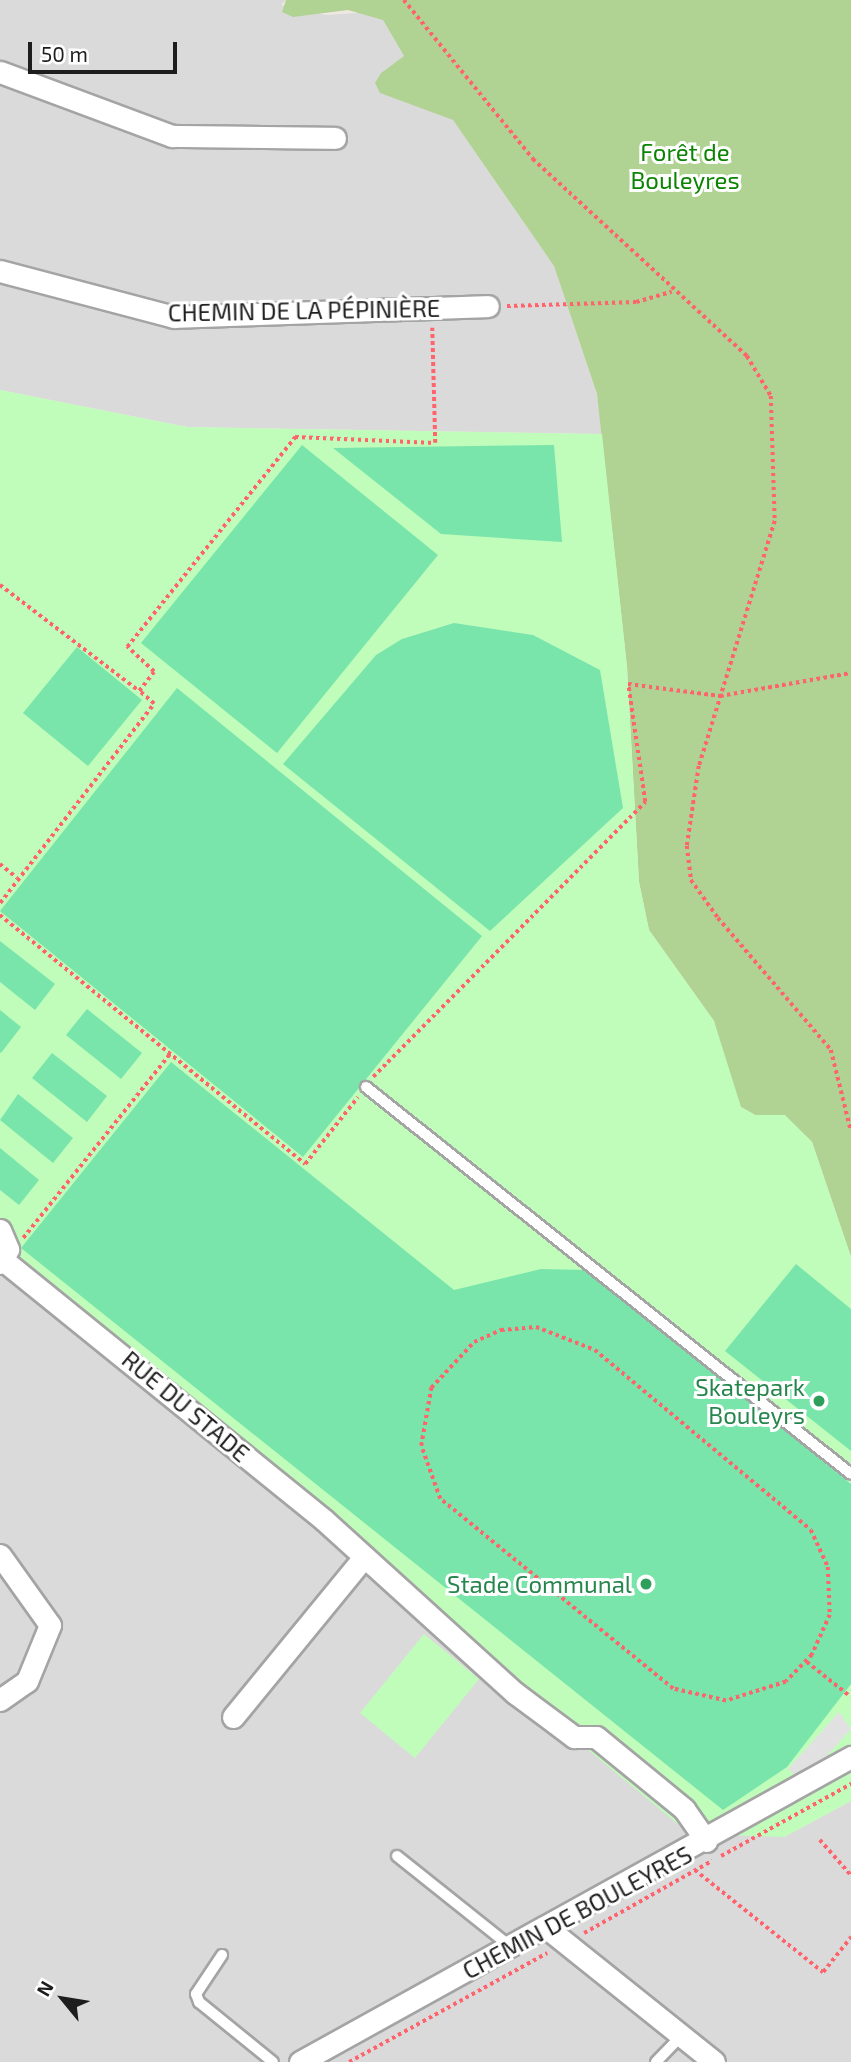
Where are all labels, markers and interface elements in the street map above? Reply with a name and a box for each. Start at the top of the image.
scale bar [32,28,180,72]
text: 50 m [41,41,88,66]
park label: Forêt de Bouleyres [630,138,740,194]
street label: CHEMIN DE LA PÉPINIÈRE [167,293,441,327]
street label: RUE DU STADE [117,1344,255,1468]
place label: Skatepark Bouleyrs [695,1373,805,1429]
marker: Skatepark Bouleyrs [811,1393,827,1409]
place label: Stade Communal [447,1570,632,1598]
marker: Stade Communal [638,1576,654,1592]
street label: CHEMIN DE BOULEYRES [457,1839,697,1985]
north arrow [28,1964,98,2034]
text: N [31,1977,58,2000]

